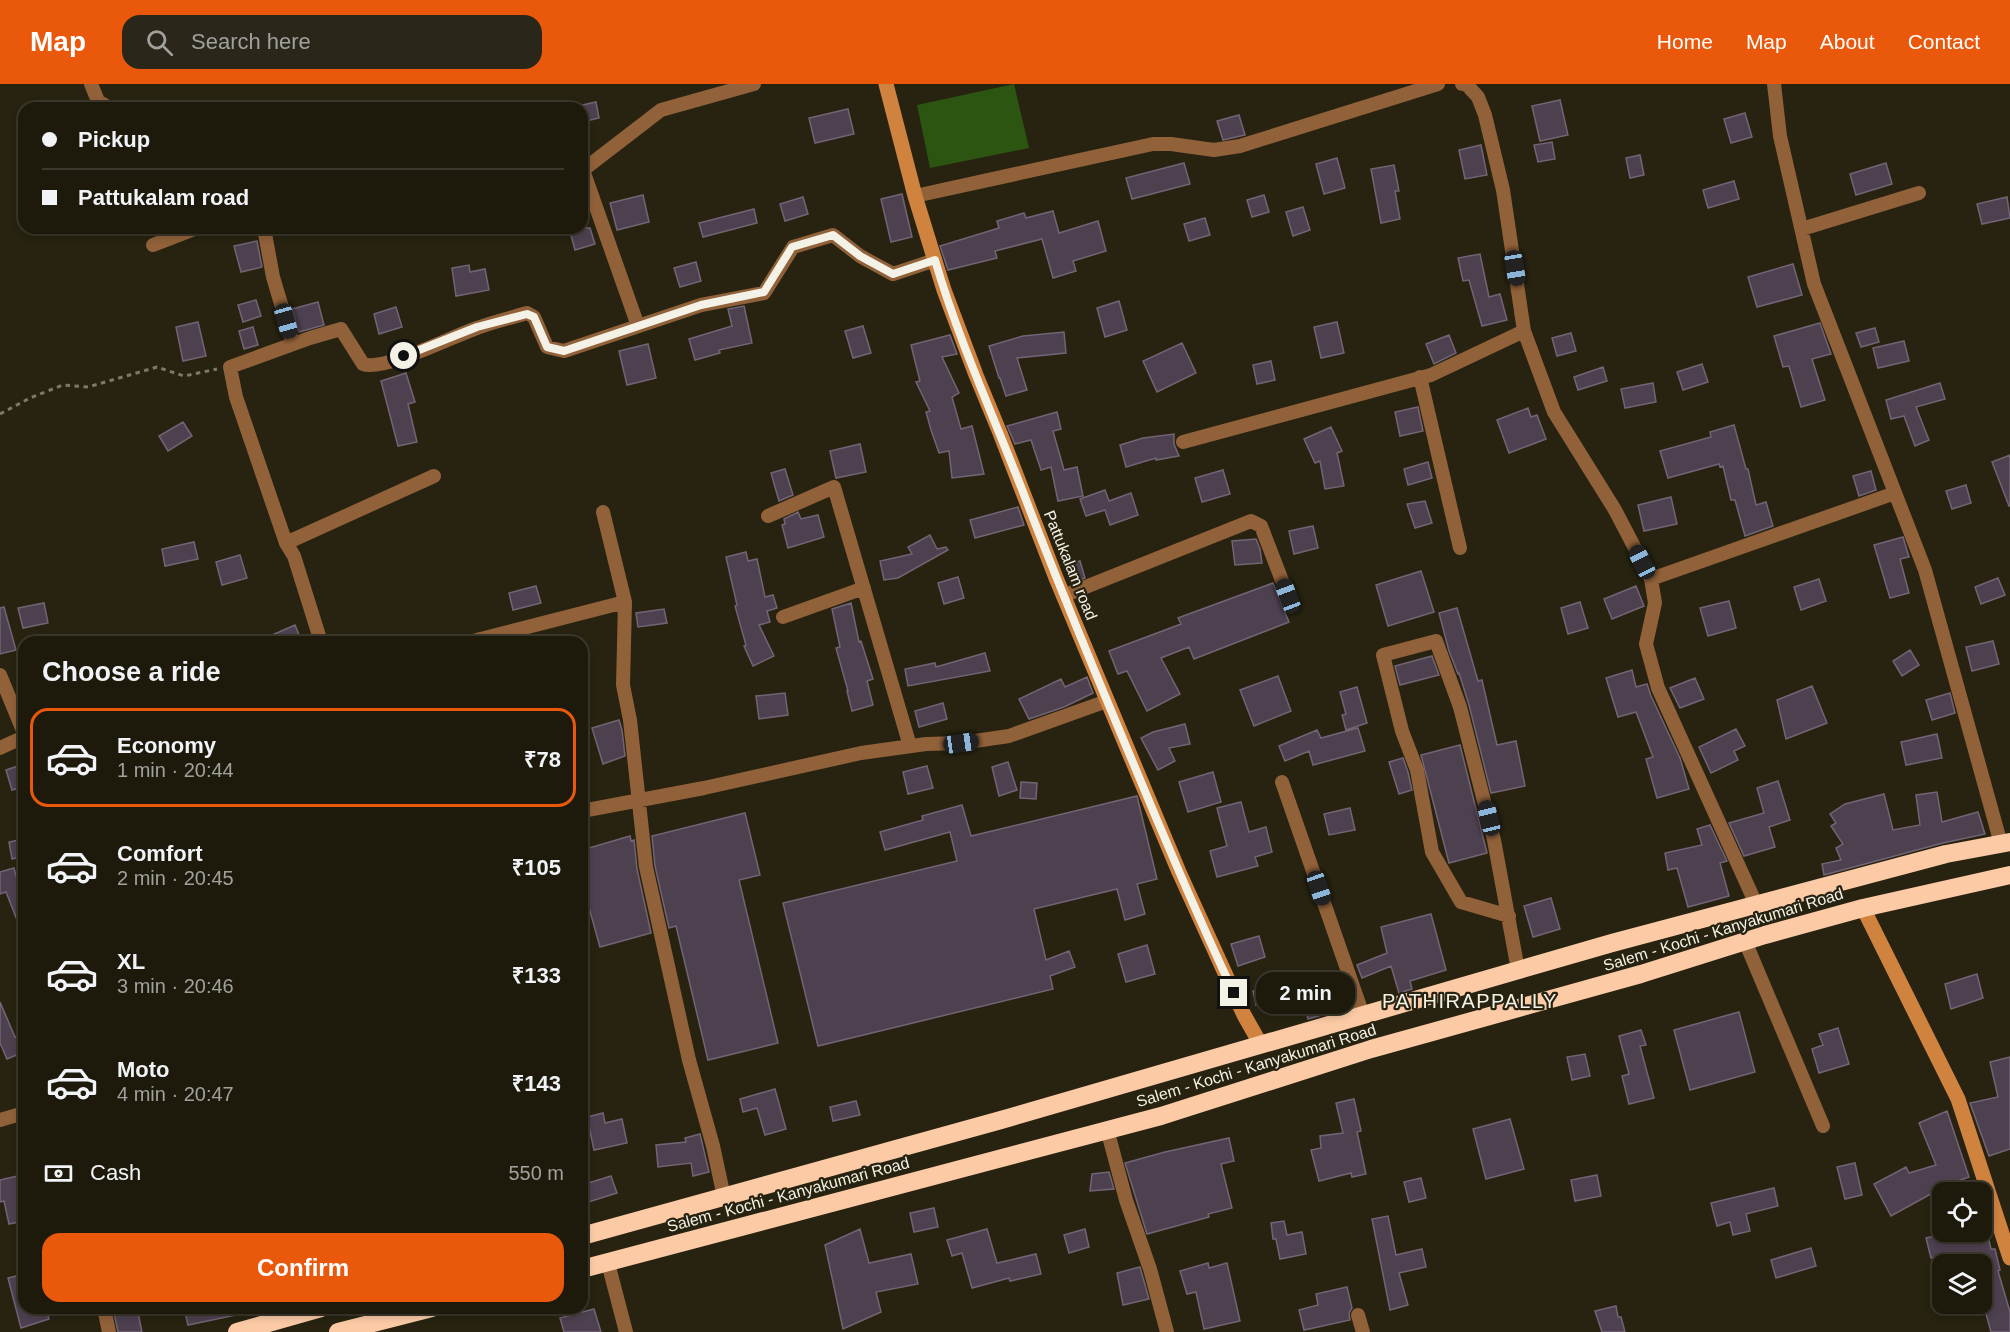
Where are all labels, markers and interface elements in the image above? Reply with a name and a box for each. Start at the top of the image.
search box [122,15,542,69]
text: Map [30,26,86,57]
icon: search [143,26,176,59]
text: Search here [191,29,311,54]
text: Home [1657,30,1713,53]
text: Map [1746,30,1787,53]
text: About [1820,30,1875,53]
text: Contact [1908,30,1980,53]
text: Pickup [78,127,150,152]
text: Pattukalam road [78,185,249,210]
car [1503,249,1527,287]
car [272,301,300,341]
route start [390,342,417,369]
street label: Pattukalam road [1041,508,1100,622]
car [1626,542,1658,582]
car [1273,576,1303,616]
text: Choose a ride [42,657,221,687]
icon: car [45,731,99,785]
car [942,732,980,754]
text: Economy [117,733,216,758]
text: ₹78 [524,747,561,772]
text: 1 min · 20:44 [117,759,234,781]
car [1476,798,1502,838]
icon: car [45,839,99,893]
text: Comfort [117,841,203,866]
text: ₹105 [512,855,561,880]
text: 2 min · 20:45 [117,867,234,889]
car [1305,868,1333,908]
street label: Salem - Kochi - Kanyakumari Road [1601,885,1845,974]
icon: car [45,947,99,1001]
text: XL [117,949,145,974]
text: ₹133 [512,963,561,988]
callout: 2 min [1255,972,1354,1014]
text: 3 min · 20:46 [117,975,234,997]
route end [1220,979,1247,1006]
text: 2 min [1279,982,1332,1004]
district label: PATHIRAPPALLY [1382,990,1558,1012]
street label: Salem - Kochi - Kanyakumari Road [1134,1021,1378,1110]
icon: car [45,1055,99,1109]
text: Moto [117,1057,170,1082]
text: ₹143 [512,1071,561,1096]
text: 4 min · 20:47 [117,1083,234,1105]
street label: Salem - Kochi - Kanyakumari Road [665,1154,911,1235]
icon: cash [42,1157,75,1190]
text: Cash [90,1160,141,1185]
text: 550 m [508,1162,564,1184]
map controls [1932,1182,1992,1314]
button: locate [1932,1182,1992,1242]
button: Confirm [42,1233,564,1302]
button: layers [1932,1254,1992,1314]

